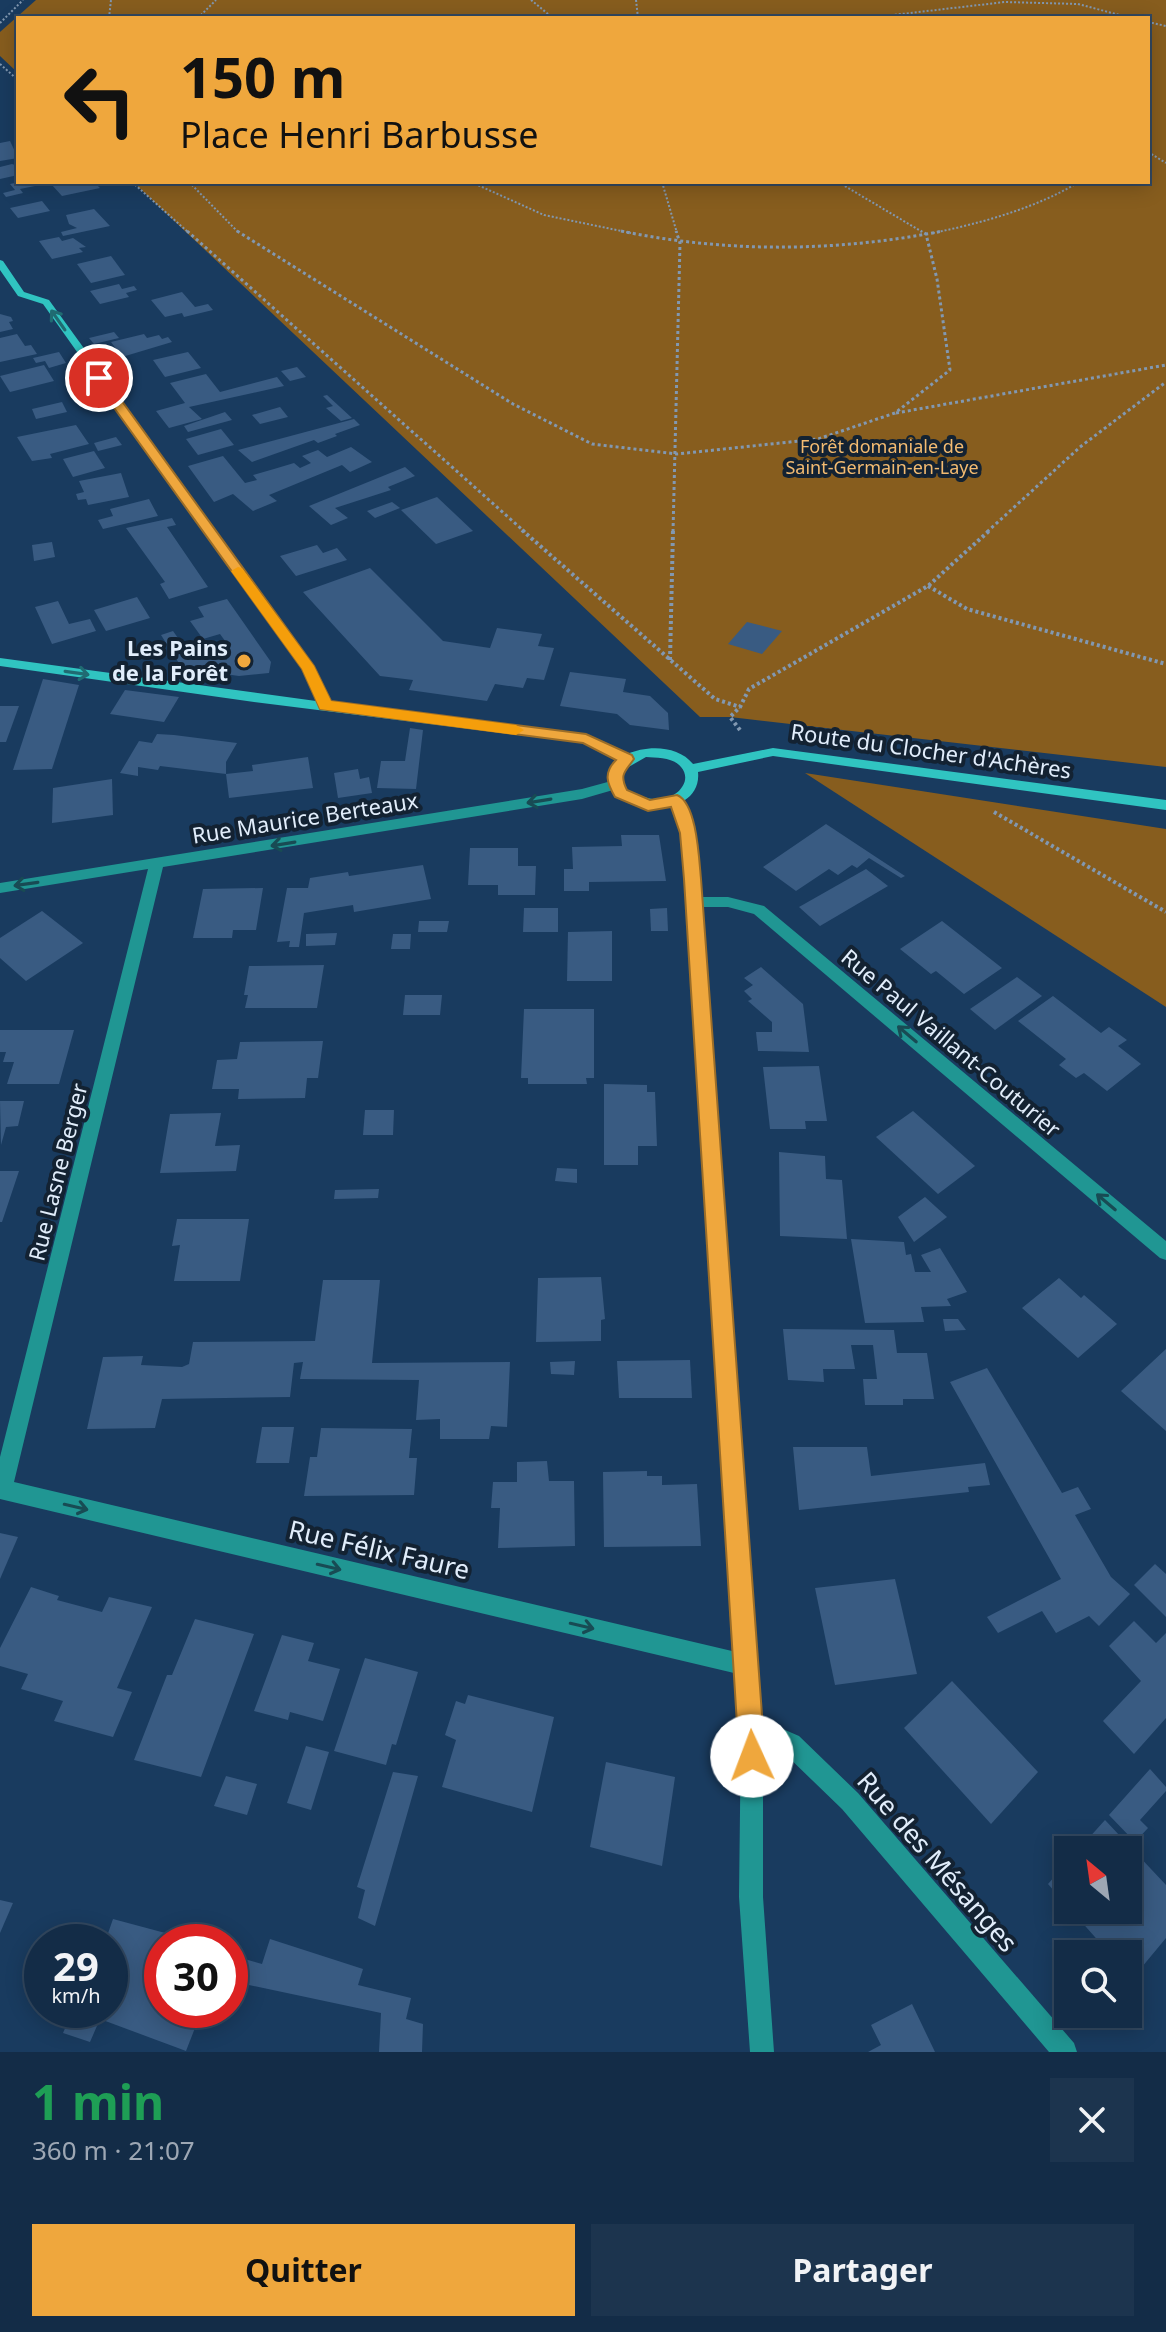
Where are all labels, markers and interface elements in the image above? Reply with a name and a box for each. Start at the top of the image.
text: 150 m [180,38,345,114]
icon: left [48,48,152,152]
text: Place Henri Barbusse [180,110,539,159]
one-way arrow [50,309,66,331]
pin [65,344,133,412]
icon: arrive [77,356,121,400]
park label: Forêt domaniale de Saint-Germain-en-Laye [785,434,979,479]
place label: Les Pains de la Forêt [112,632,228,687]
marker: Les Pains de la Forêt [235,652,253,670]
one-way arrow [64,666,89,681]
street label: Route du Clocher d'Achères [789,715,1073,785]
street label: Rue Maurice Berteaux [190,784,420,850]
one-way arrow [527,794,552,809]
one-way arrow [270,837,296,852]
one-way arrow [14,877,39,892]
street label: Rue Paul Vaillant-Couturier [836,941,1068,1143]
one-way arrow [898,1025,918,1043]
street label: Rue Lasne Berger [20,1080,94,1264]
one-way arrow [1097,1193,1117,1211]
one-way arrow [63,1500,88,1515]
street label: Rue Félix Faure [285,1511,473,1587]
one-way arrow [316,1560,341,1575]
one-way arrow [569,1620,594,1635]
position arrow [710,1714,794,1798]
street label: Rue des Mésanges [849,1763,1026,1959]
north arrow [1054,1836,1142,1924]
map controls [1054,1836,1142,2028]
speed limit sign: 30 [144,1924,248,2028]
text: 29 [53,1938,99,1993]
button: search [1054,1940,1142,2028]
text: km/h [51,1982,101,2009]
text: 1 min [32,2069,164,2134]
button: close [1050,2078,1134,2162]
text: 360 m · 21:07 [32,2132,195,2168]
button: Quitter [32,2224,575,2316]
button: Partager [591,2224,1134,2316]

